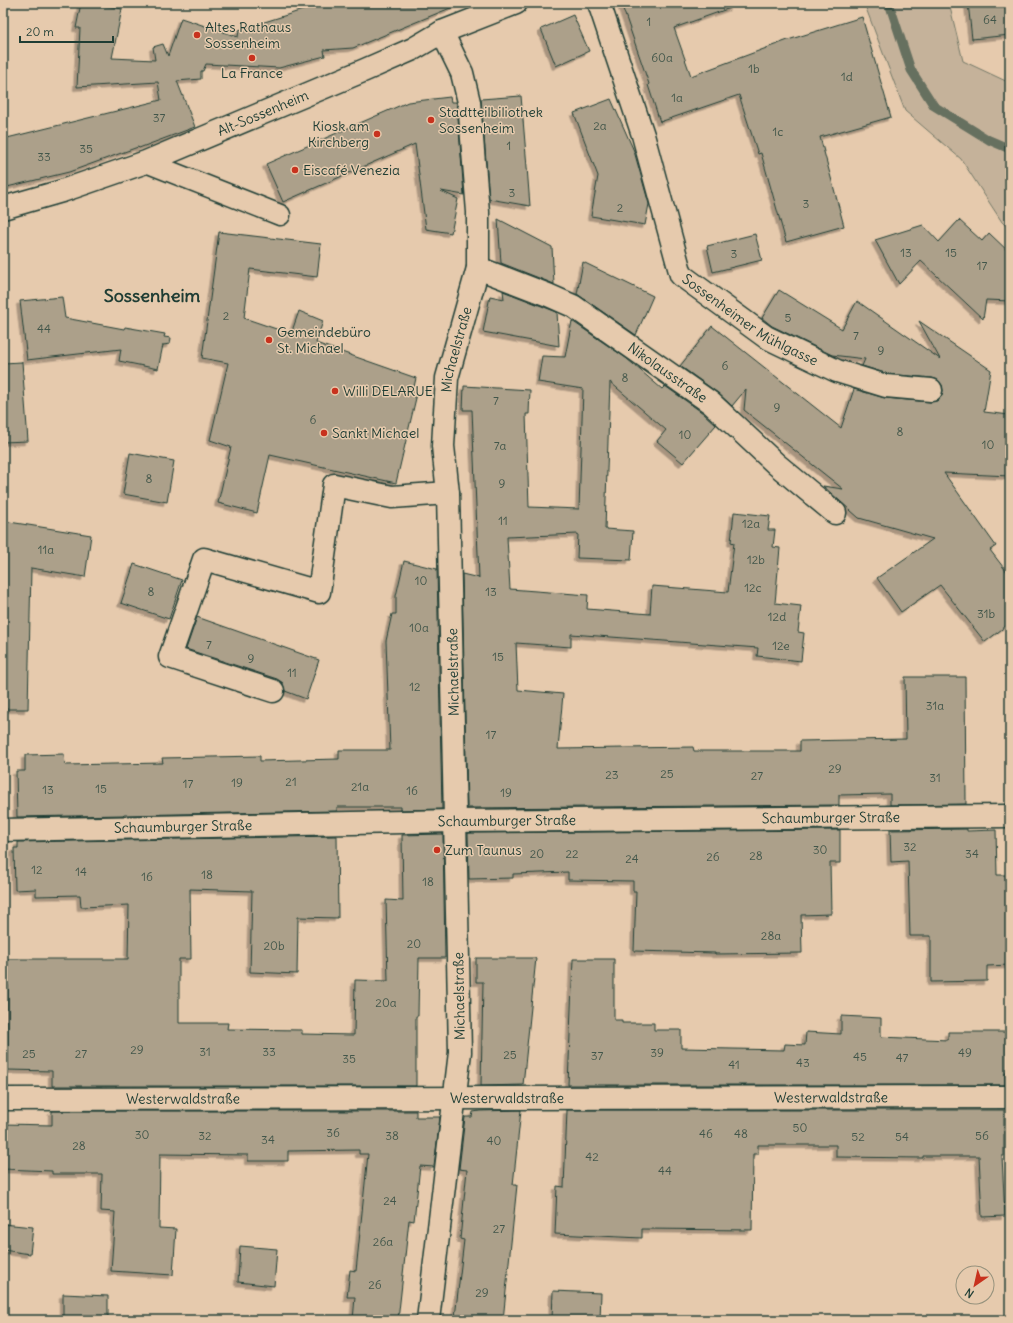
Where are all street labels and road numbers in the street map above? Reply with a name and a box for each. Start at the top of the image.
street label: Alt-Sossenheim [214,86,311,140]
street label: Sossenheimer Mühlgasse [679,270,821,370]
street label: Michaelstraße [437,305,476,393]
street label: Nikolausstraße [624,338,711,407]
street label: Michaelstraße [443,628,463,716]
street label: Schaumburger Straße [762,808,900,827]
street label: Schaumburger Straße [438,811,576,830]
street label: Schaumburger Straße [114,816,252,837]
street label: Michaelstraße [449,952,469,1040]
street label: Westerwaldstraße [774,1088,888,1106]
street label: Westerwaldstraße [450,1089,564,1107]
street label: Westerwaldstraße [126,1090,240,1108]

